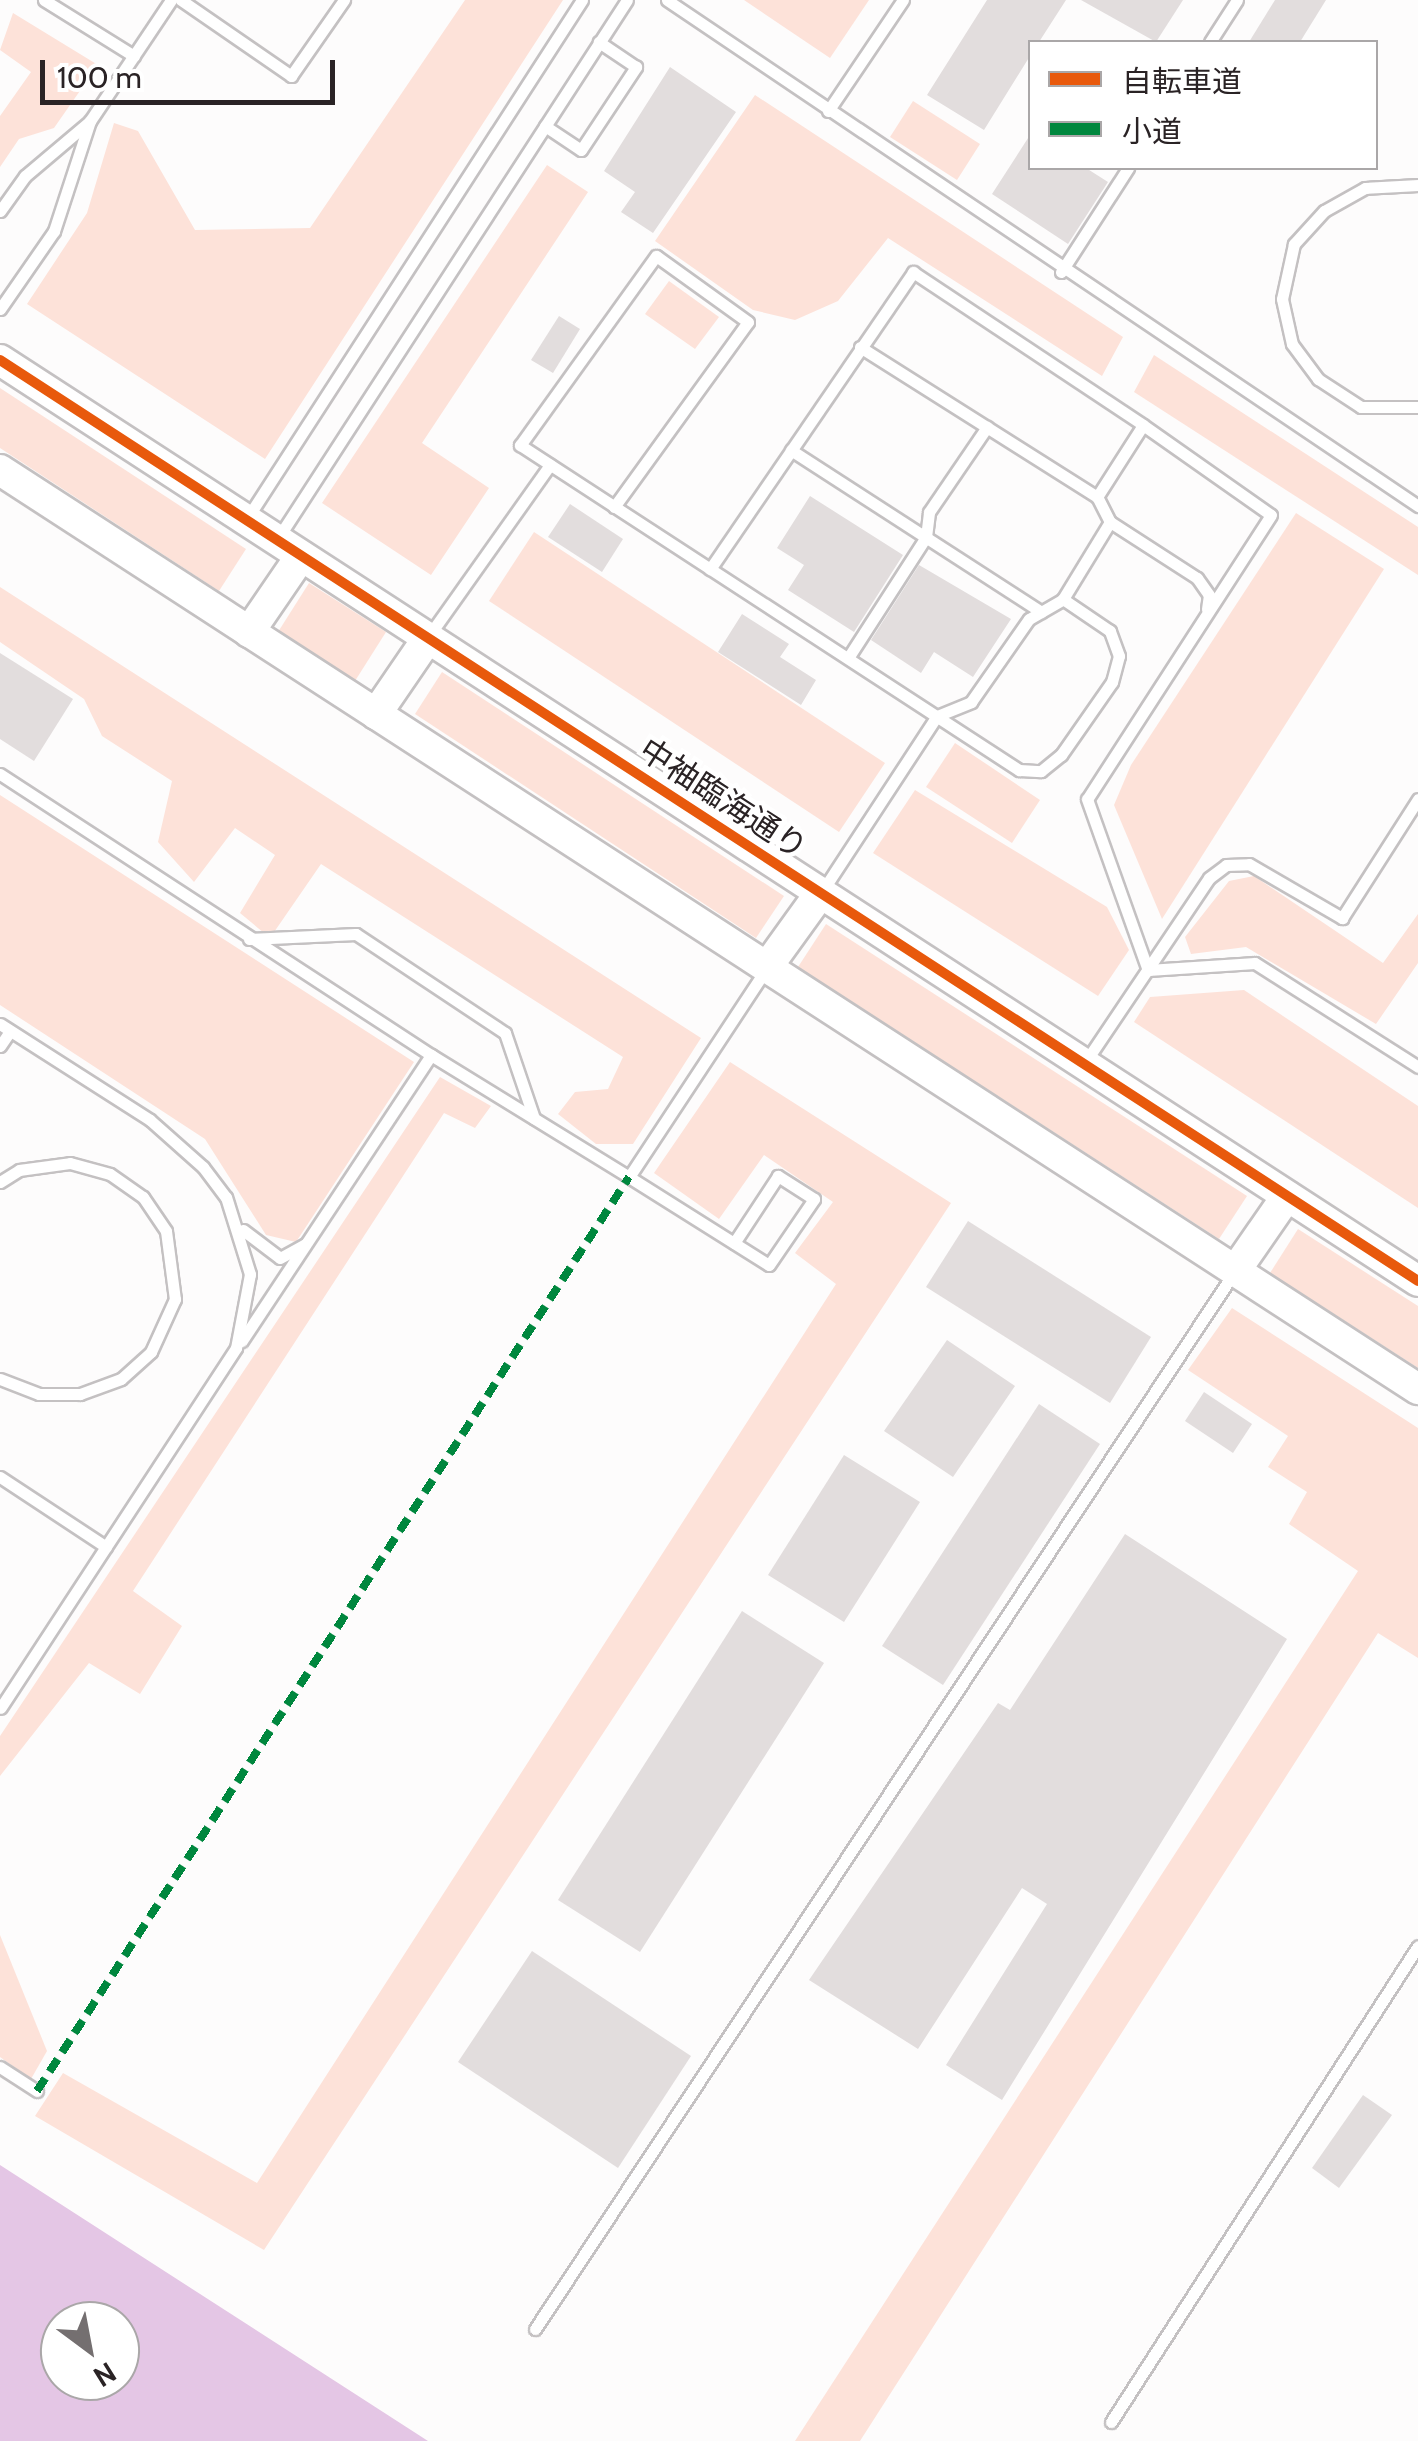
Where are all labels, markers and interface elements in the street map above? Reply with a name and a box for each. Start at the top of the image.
scale bar [45,40,340,102]
legend [1028,40,1378,170]
text: 100 m [57,59,142,96]
text: 自転車道 [1122,63,1242,100]
text: 小道 [1122,113,1182,150]
street label: 中袖臨海通り [632,731,814,867]
north arrow [40,2301,140,2401]
text: N [87,2355,122,2394]

